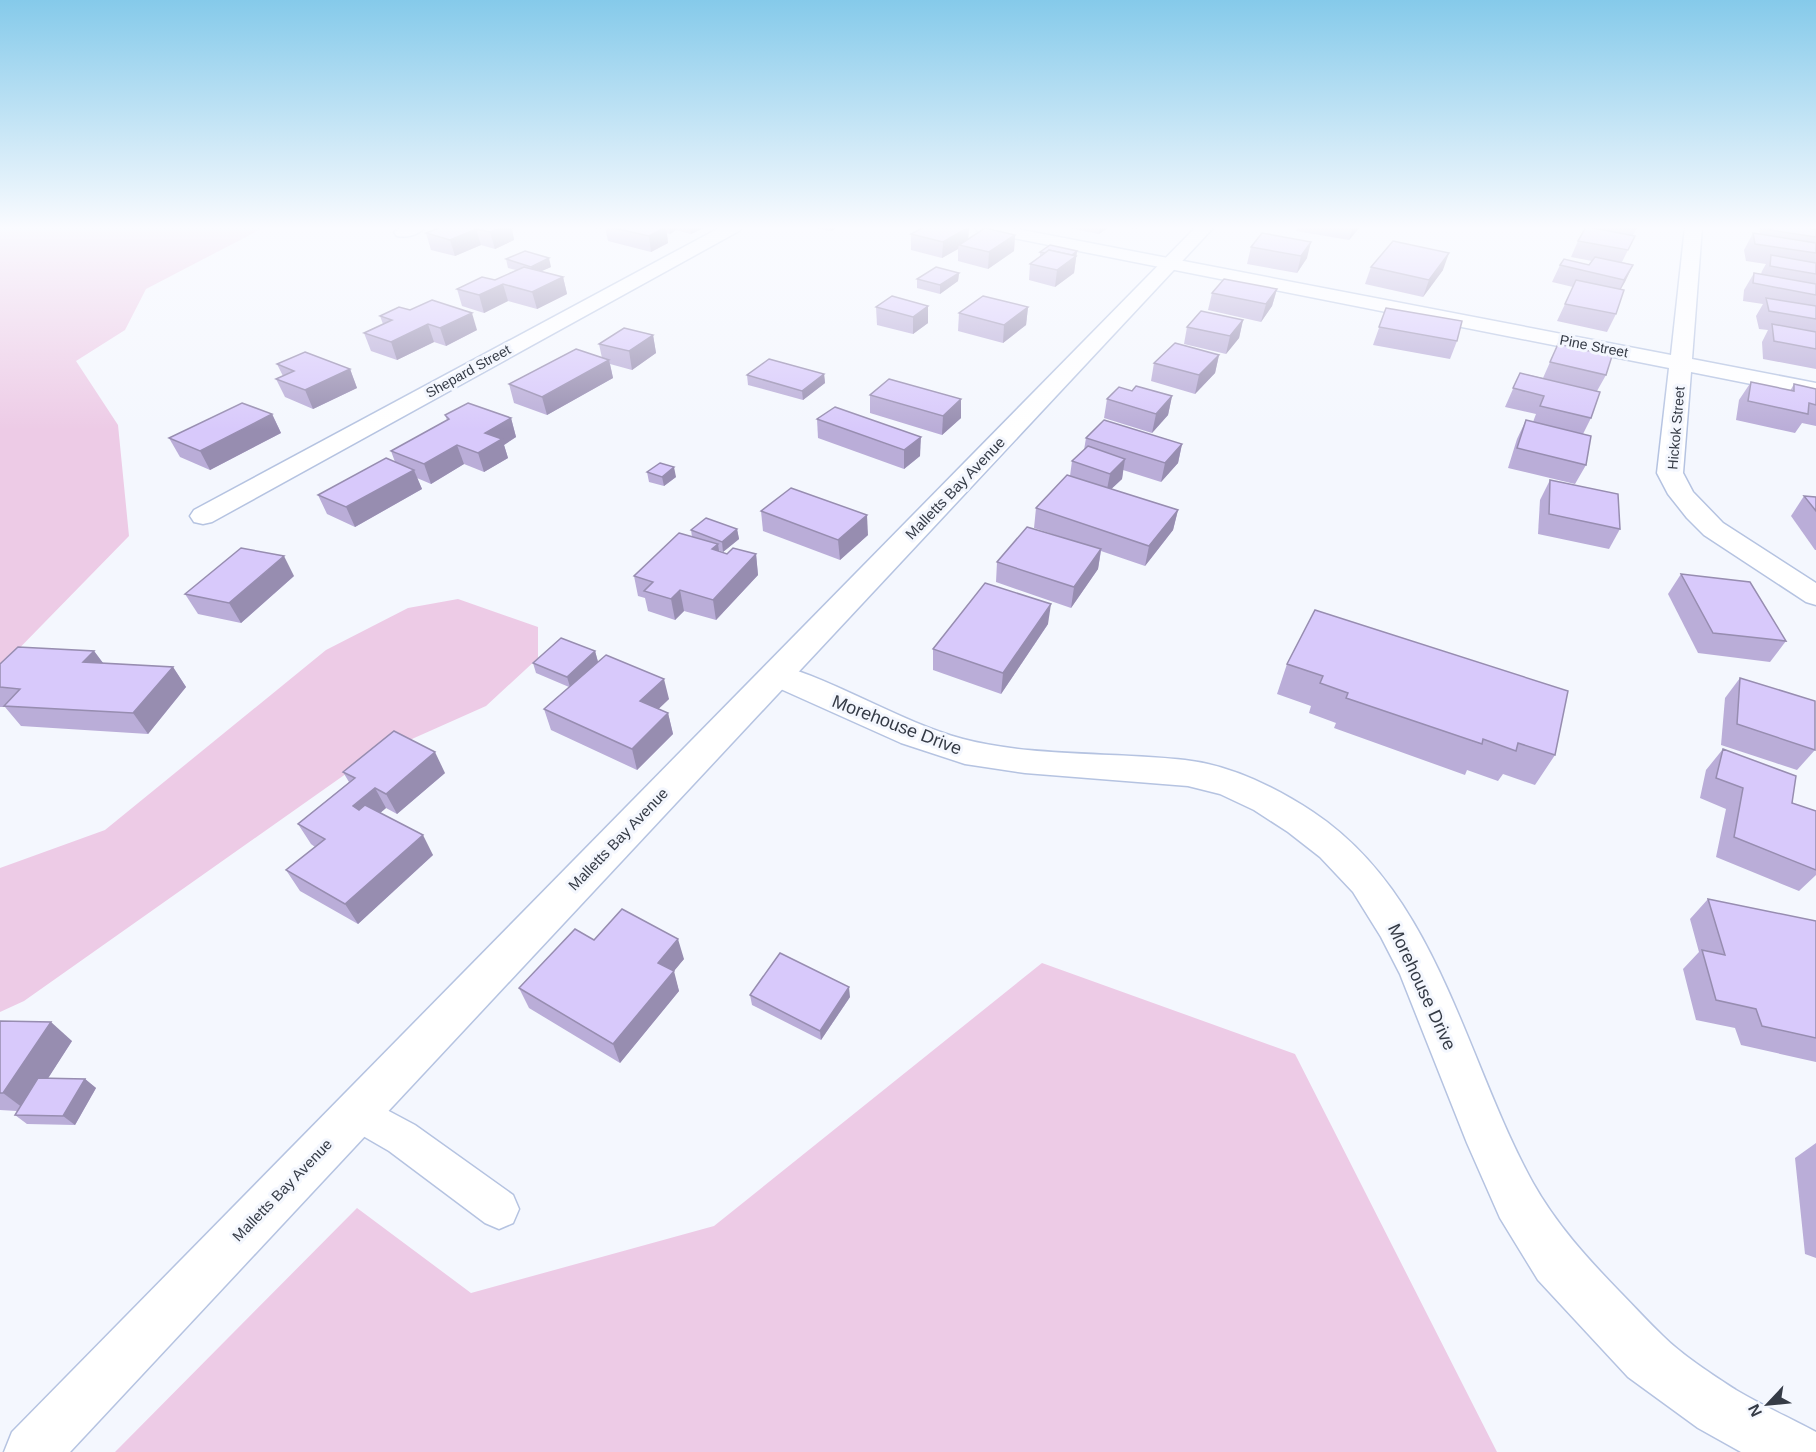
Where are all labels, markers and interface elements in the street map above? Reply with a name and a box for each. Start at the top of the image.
street label: Pine Street [1558,332,1630,360]
street label: Shepard Street [423,341,513,401]
street label: Hickok Street [1664,386,1688,470]
street label: Malletts Bay Avenue [902,433,1008,543]
street label: Morehouse Drive [829,691,965,759]
street label: Malletts Bay Avenue [565,784,671,894]
street label: Morehouse Drive [1384,921,1460,1053]
street label: Malletts Bay Avenue [229,1135,335,1245]
north arrow [1738,1374,1798,1434]
text: N [1745,1401,1765,1419]

